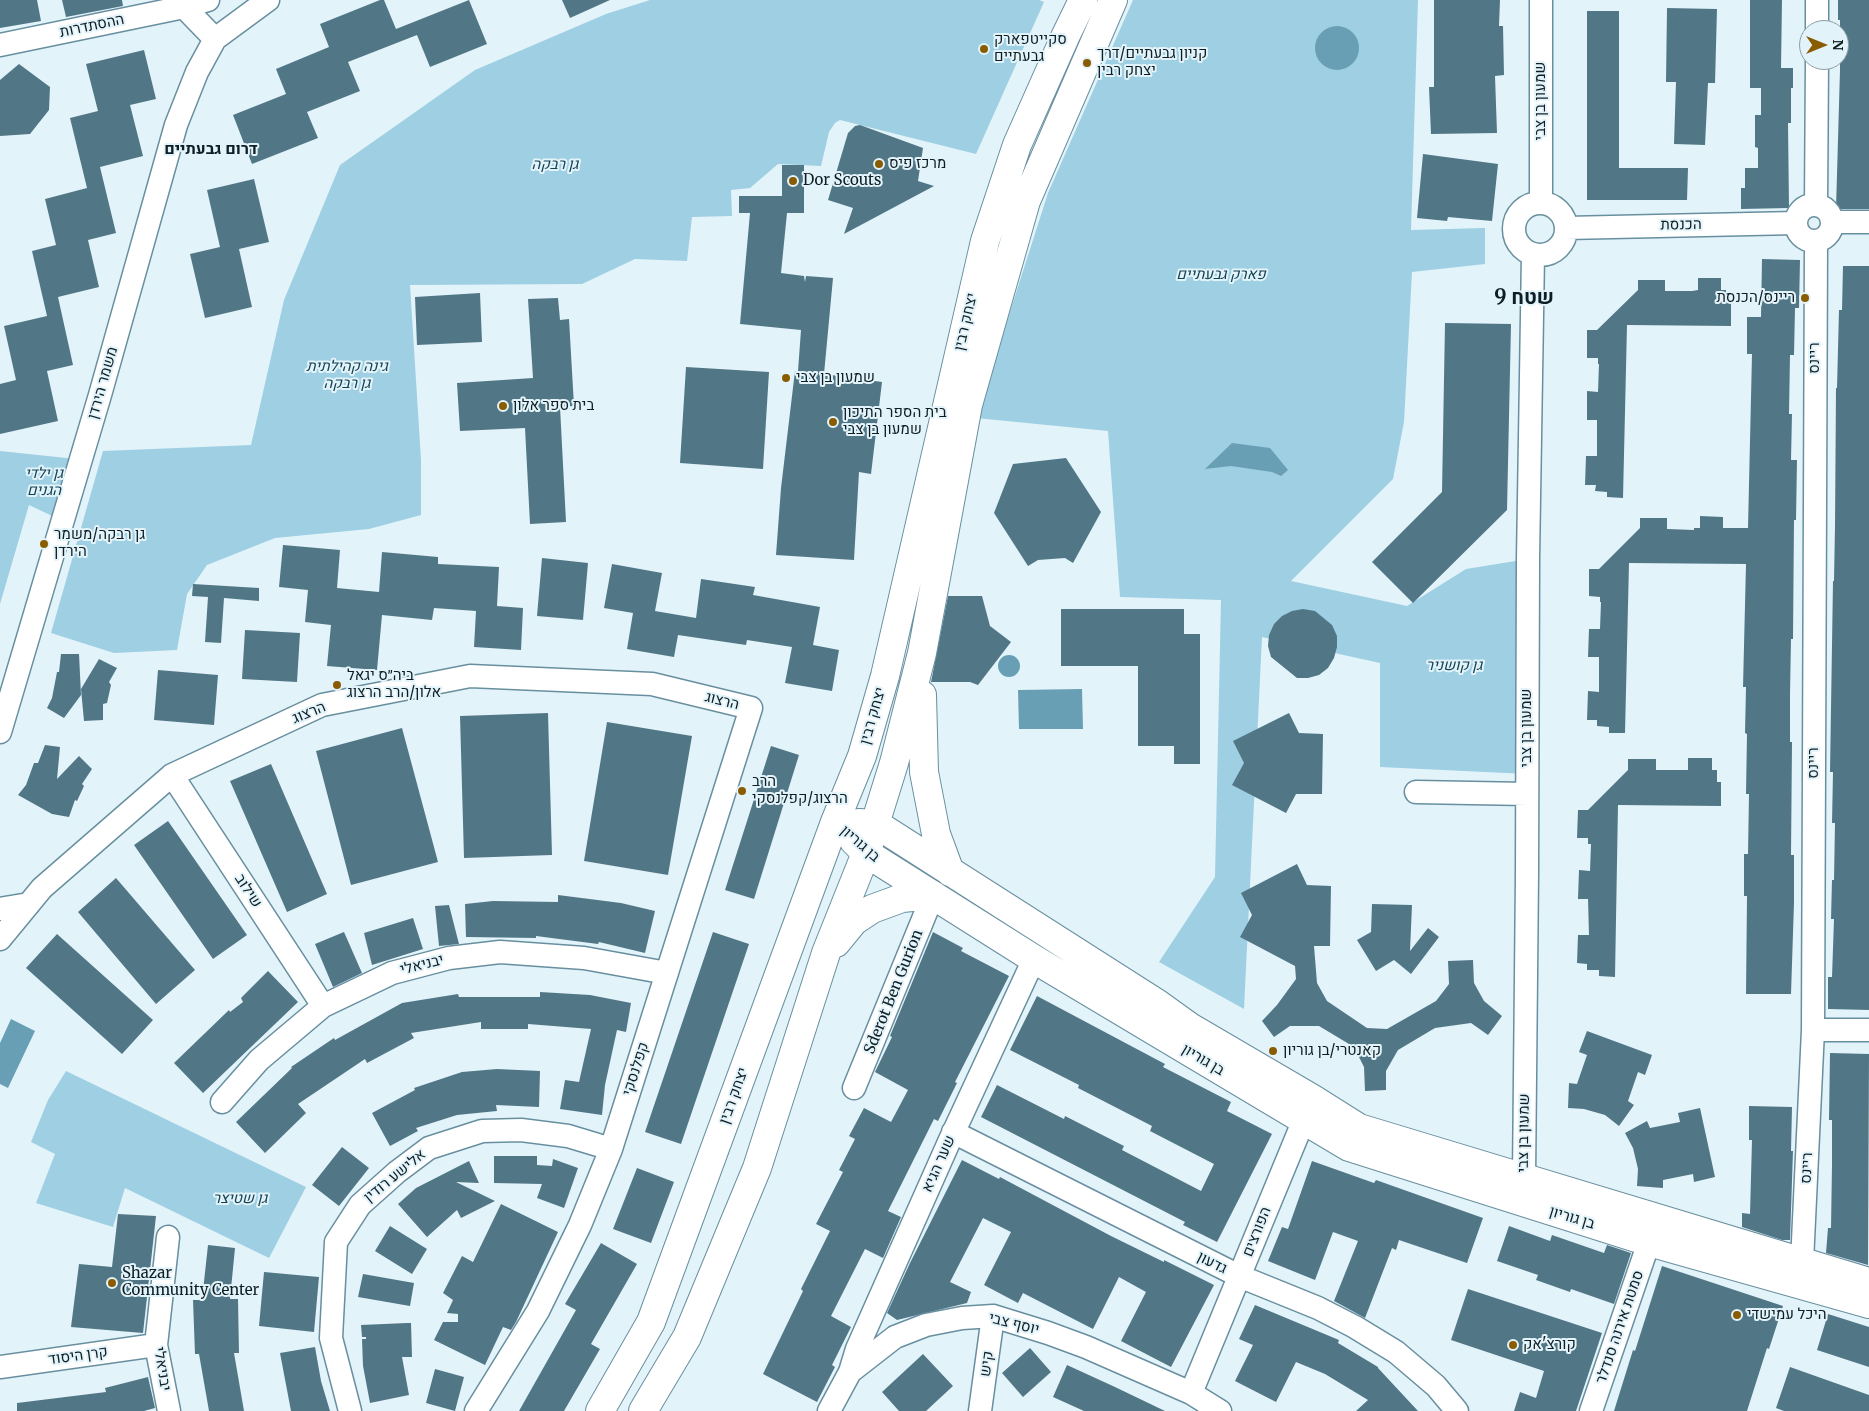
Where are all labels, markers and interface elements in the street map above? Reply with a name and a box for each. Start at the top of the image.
street label: ההסתדרות [58,10,126,42]
north arrow [1799,20,1849,70]
place label: סקייטפארק גבעתיים [994,31,1067,66]
text: N [1829,39,1847,51]
marker: סקייטפארק גבעתיים [978,43,990,55]
place label: קניון גבעתיים/דרך יצחק רבין [1097,45,1207,80]
marker: קניון גבעתיים/דרך יצחק רבין [1081,57,1093,69]
street label: שמעון בן צבי [1532,62,1550,140]
district label: דרום גבעתיים [164,139,258,159]
place label: מרכז פיס [889,155,946,173]
park label: גן רבקה [532,156,578,174]
marker: מרכז פיס [873,158,885,170]
place label: Dor Scouts [803,172,881,190]
marker: Dor Scouts [787,175,799,187]
street label: הכנסת [1660,216,1702,234]
park label: פארק גבעתיים [1176,266,1266,284]
district label: שטח 9 [1494,286,1554,310]
place label: ריינס/הכנסת [1716,289,1795,307]
street label: יצחק רבין [951,291,981,353]
marker: ריינס/הכנסת [1799,292,1811,304]
street label: ריינס [1806,342,1824,374]
street label: משמר הירדן [84,345,122,421]
park label: גינה קהילתית גן רבקה [306,358,388,393]
place label: שמעון בן צבי [796,369,875,387]
marker: שמעון בן צבי [780,372,792,384]
place label: בית ספר אלון [513,397,594,415]
marker: בית ספר אלון [497,400,509,412]
place label: בית הספר התיכון שמעון בן צבי [843,404,947,439]
marker: בית הספר התיכון שמעון בן צבי [827,416,839,428]
park label: גן ילדי הגנים [25,465,63,500]
place label: גן רבקה/משמר הירדן [54,526,145,561]
marker: גן רבקה/משמר הירדן [38,538,50,550]
park label: גן קושניר [1426,657,1482,675]
place label: ביה״ס יגאל אלון/הרב הרצוג [347,667,441,702]
marker: ביה״ס יגאל אלון/הרב הרצוג [331,679,343,691]
street label: יצחק רבין [856,685,890,747]
street label: הרצוג [703,688,741,714]
street label: שמעון בן צבי [1518,689,1536,767]
street label: הרצוג [290,698,328,728]
street label: ריינס [1805,747,1823,779]
place label: הרב הרצוג/קפלנסקי [752,773,848,808]
marker: הרב הרצוג/קפלנסקי [736,785,748,797]
street label: בן גוריון [837,822,883,866]
street label: שילוב [231,871,265,911]
street label: Sderot Ben Gurion [861,927,927,1057]
street label: יבניאלי [398,951,446,979]
street label: קפלנסקי [619,1040,653,1098]
street label: בן גוריון [1178,1040,1228,1080]
place label: קאנטרי/בן גוריון [1283,1042,1381,1060]
marker: קאנטרי/בן גוריון [1267,1045,1279,1057]
street label: יצחק רבין [715,1065,753,1127]
street label: שמעון בן צבי [1514,1093,1534,1173]
street label: שער הגיא [919,1133,959,1195]
street label: אלישע רודין [360,1146,430,1206]
street label: ריינס [1797,1152,1817,1184]
park label: גן שטיצר [213,1190,267,1208]
street label: בן גוריון [1547,1203,1597,1233]
street label: הפורצים [1239,1204,1275,1260]
street label: גדעון [1194,1248,1230,1278]
place label: Shazar Community Center [122,1265,259,1300]
street label: סמטת אירנה סנדלר [1592,1268,1648,1386]
marker: Shazar Community Center [106,1277,118,1289]
place label: היכל עמישדי [1747,1306,1827,1324]
street label: יוסף צבי [987,1309,1041,1339]
marker: היכל עמישדי [1731,1309,1743,1321]
place label: קורצ'אק [1523,1336,1576,1354]
marker: קורצ'אק [1507,1339,1519,1351]
street label: קרן היסוד [47,1343,109,1369]
street label: יבניאלי [150,1346,174,1392]
street label: קיש [976,1350,998,1378]

